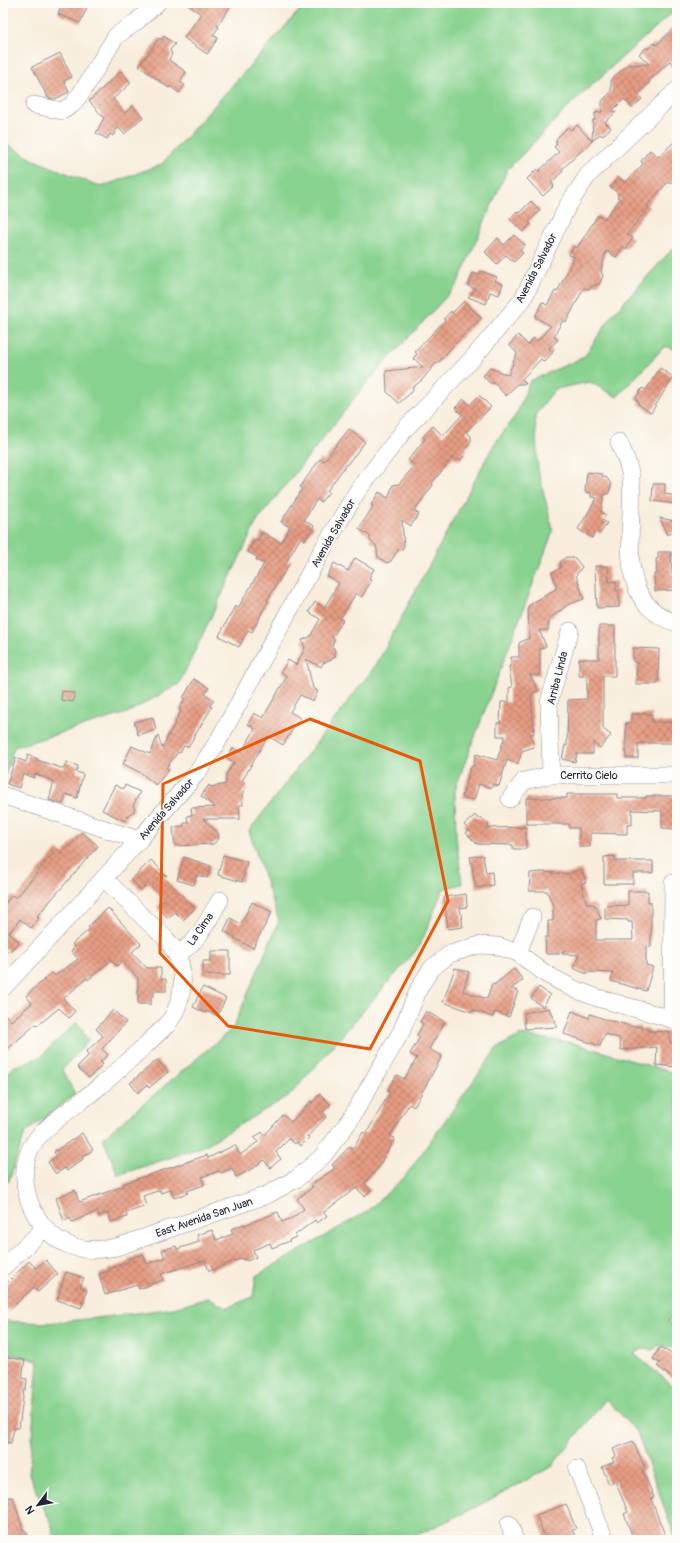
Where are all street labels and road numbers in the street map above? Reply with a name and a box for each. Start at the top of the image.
street label: Avenida Salvador [513,231,560,305]
street label: Avenida Salvador [309,497,358,570]
street label: Arriba Linda [545,650,570,706]
street label: Cerrito Cielo [560,769,618,782]
street label: Avenida Salvador [136,776,197,843]
street label: La Cima [184,910,216,948]
street label: East Avenida San Juan [154,1195,254,1240]

